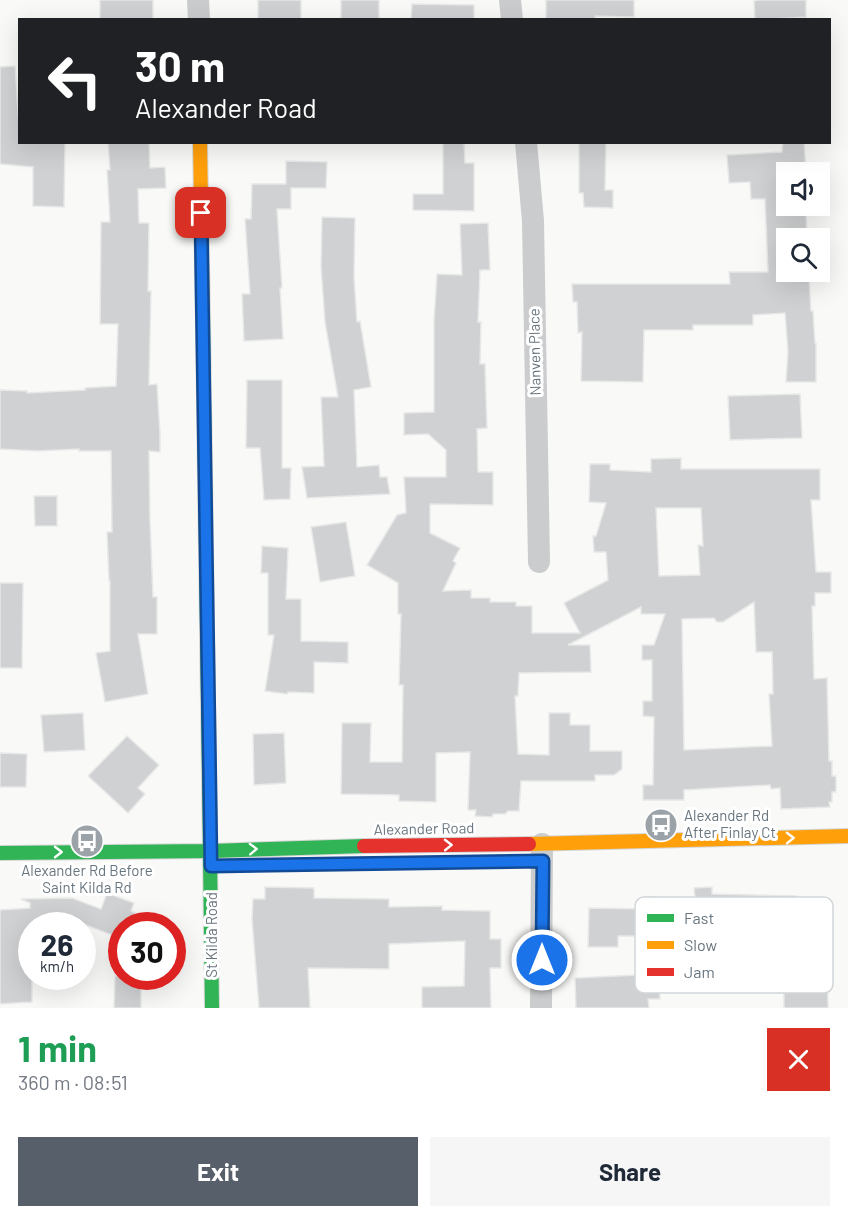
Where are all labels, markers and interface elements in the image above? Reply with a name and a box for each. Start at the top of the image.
text: 30 m [135,40,225,90]
icon: left [36,42,114,120]
text: Alexander Road [135,91,317,123]
map controls [776,162,830,282]
button: sound [776,162,830,216]
pin [175,187,226,238]
icon: arrive [184,196,217,229]
button: search [776,228,830,282]
street label: Nanven Place [524,308,544,396]
place label: Alexander Rd After Finlay Ct [684,806,776,841]
bus stop icon: Alexander Rd After Finlay Ct [643,807,679,843]
street label: Alexander Road [373,818,475,838]
bus stop icon: Alexander Rd Before Saint Kilda Rd [69,823,105,859]
one-way arrow [786,832,795,844]
one-way arrow [444,838,453,851]
one-way arrow [249,843,258,856]
one-way arrow [54,846,63,858]
place label: Alexander Rd Before Saint Kilda Rd [21,861,153,896]
street label: St Kilda Road [202,892,220,978]
legend [635,897,833,993]
text: Fast [684,908,714,927]
speed limit sign: 30 [108,912,186,990]
text: 26 [41,926,73,962]
position arrow [510,928,574,992]
text: Slow [684,935,717,954]
text: km/h [40,957,74,975]
text: Jam [684,962,715,981]
text: 1 min [18,1026,97,1069]
button: close [767,1028,830,1091]
text: 360 m · 08:51 [18,1070,128,1094]
button: Exit [18,1137,418,1206]
button: Share [430,1137,830,1206]

